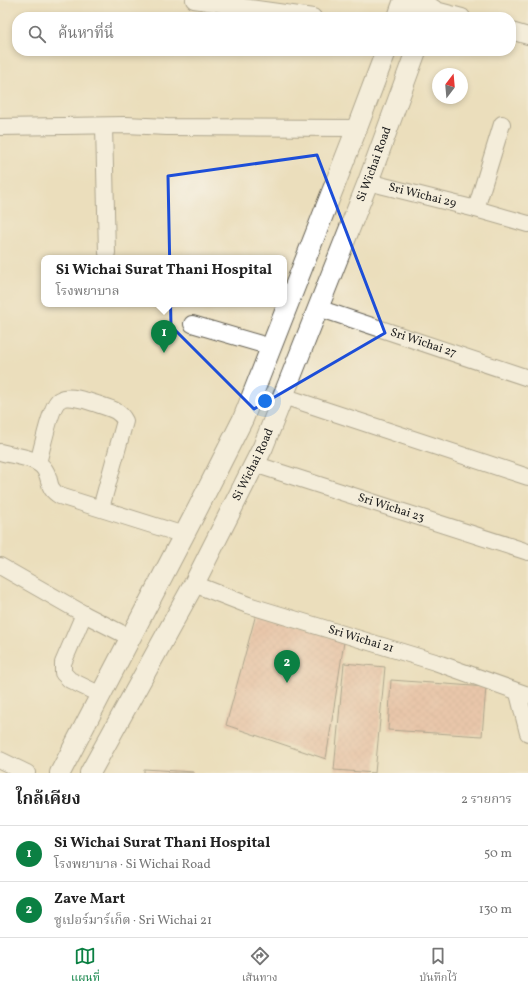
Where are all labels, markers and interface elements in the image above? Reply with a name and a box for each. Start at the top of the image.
search box [12,12,516,56]
icon: search [26,23,48,45]
text: ค้นหาที่นี่ [58,24,114,45]
north arrow [432,68,468,104]
street label: Si Wichai Road [353,124,396,204]
street label: Sri Wichai 29 [387,179,458,212]
popup [41,255,287,307]
text: Si Wichai Surat Thani Hospital [56,260,272,281]
text: โรงพยาบาล [56,283,120,301]
pin: 1 [151,320,177,353]
street label: Sri Wichai 27 [388,325,459,362]
your location [255,391,275,411]
street label: Si Wichai Road [229,426,278,504]
street label: Sri Wichai 23 [356,490,426,526]
street label: Sri Wichai 21 [326,622,396,657]
pin: 2 [274,650,300,683]
text: ใกล้เคียง [16,788,81,811]
text: 2 รายการ [461,791,512,809]
text: Si Wichai Surat Thani Hospital [54,833,270,854]
text: 1 [26,845,32,863]
text: 50 m [484,845,512,863]
text: โรงพยาบาล · Si Wichai Road [54,856,211,874]
text: Zave Mart [54,889,125,910]
text: 2 [26,901,32,919]
text: 130 m [479,901,512,919]
text: ซูเปอร์มาร์เก็ต · Sri Wichai 21 [54,912,212,930]
tab: แผนที่ [71,945,100,987]
tab: เส้นทาง [242,945,278,987]
tab: บันทึกไว้ [420,945,457,987]

